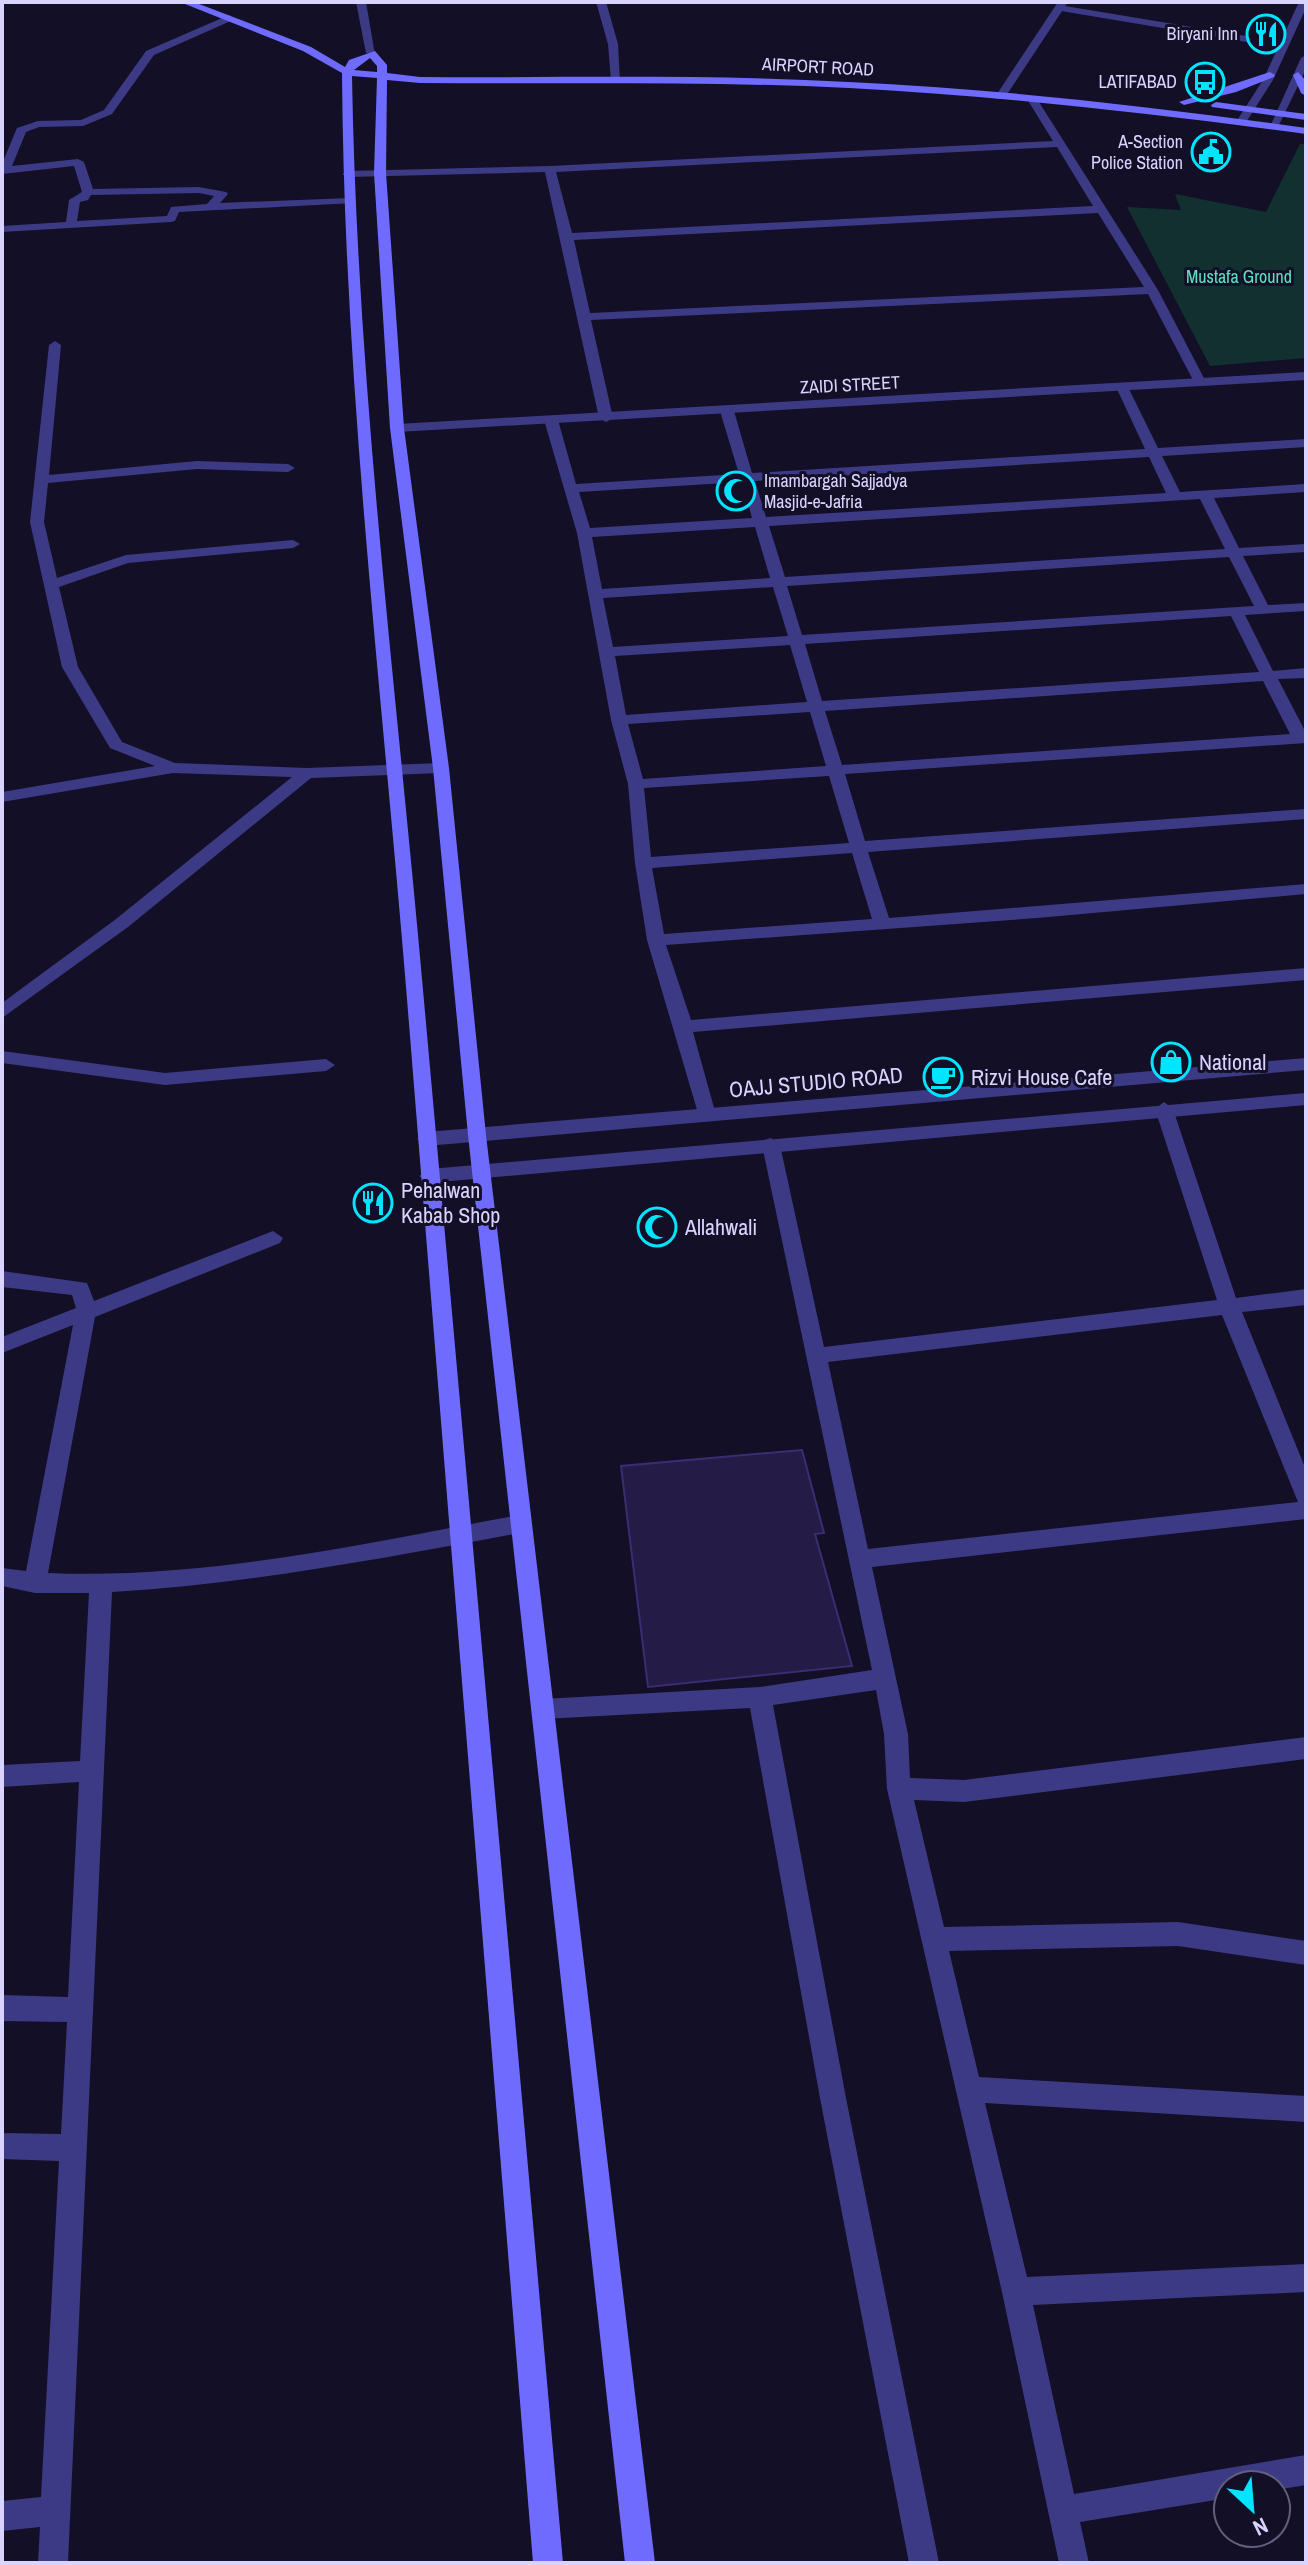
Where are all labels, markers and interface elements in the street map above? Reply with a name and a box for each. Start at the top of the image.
restaurant icon: Biryani Inn [1245,13,1287,55]
place label: Biryani Inn [1167,21,1238,46]
street label: AIRPORT ROAD [761,51,875,82]
bus stop icon: LATIFABAD [1184,61,1226,103]
place label: LATIFABAD [1099,69,1177,94]
place label: A-Section Police Station [1091,129,1183,175]
public building icon: A-Section Police Station [1190,131,1232,173]
park label: Mustafa Ground [1186,264,1292,289]
street label: ZAIDI STREET [799,369,901,400]
place label: Imambargah Sajjadya Masjid-e-Jafria [764,468,908,514]
mosque icon: Imambargah Sajjadya Masjid-e-Jafria [715,470,757,512]
shop icon: National [1150,1041,1192,1083]
place label: National [1199,1047,1266,1077]
cafe icon: Rizvi House Cafe [922,1056,964,1098]
street label: OAJJ STUDIO ROAD [728,1059,904,1105]
place label: Rizvi House Cafe [971,1062,1112,1092]
place label: Pehalwan Kabab Shop [401,1175,500,1230]
restaurant icon: Pehalwan Kabab Shop [352,1182,394,1224]
mosque icon: Allahwali [636,1206,678,1248]
place label: Allahwali [684,1212,757,1242]
north arrow [1212,2469,1292,2549]
text: N [1248,2511,1273,2543]

